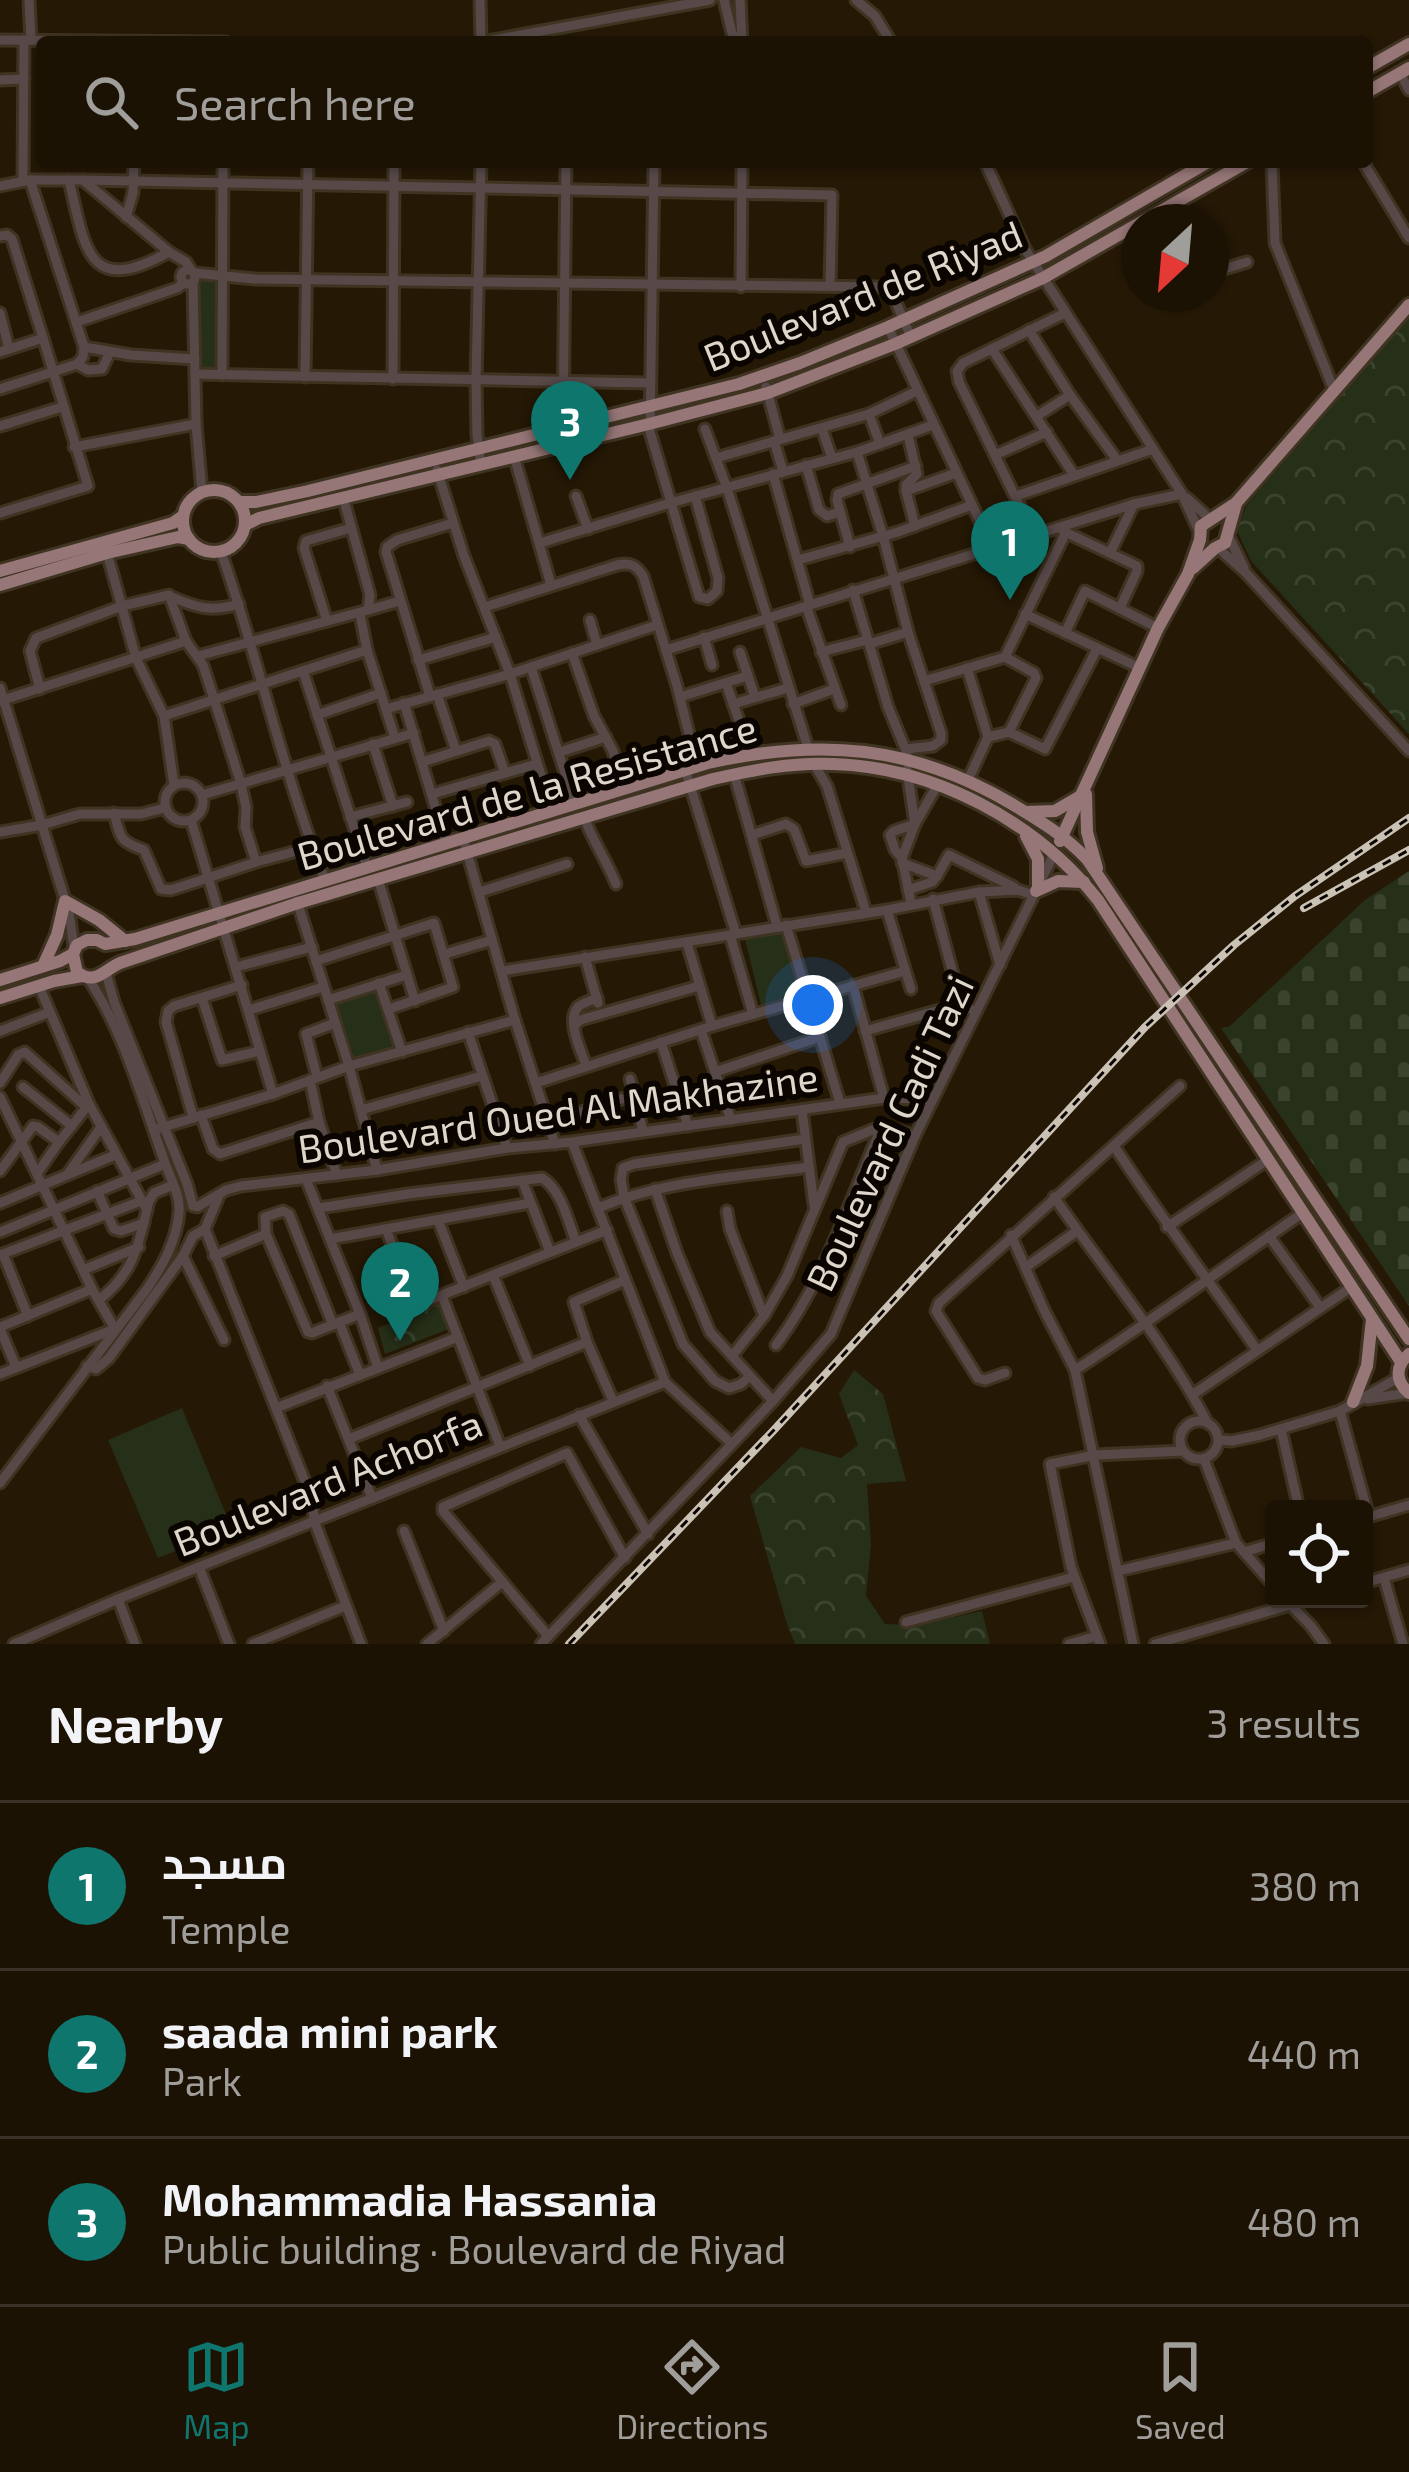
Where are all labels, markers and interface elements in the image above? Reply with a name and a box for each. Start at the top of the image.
search box [36,36,1373,168]
icon: search [78,69,144,135]
text: Search here [174,75,416,129]
north arrow [1121,204,1229,312]
street label: Boulevard de Riyad [696,209,1028,380]
pin: 3 [531,381,609,480]
pin: 1 [971,501,1049,600]
street label: Boulevard de la Resistance [292,702,762,879]
street label: Boulevard Cadi Tazi [795,967,982,1298]
your location [783,975,843,1035]
street label: Boulevard Oued Al Makhazine [295,1052,821,1171]
pin: 2 [361,1242,439,1341]
street label: Boulevard Achorfa [166,1398,488,1565]
map controls [1265,1500,1373,1608]
button: locate [1265,1500,1373,1608]
text: Nearby [48,1692,223,1753]
text: 3 results [1207,1699,1361,1746]
text: مسجد [162,1834,287,1888]
text: 1 [79,1862,95,1909]
text: 380 m [1249,1862,1361,1909]
text: Temple [162,1905,291,1952]
text: saada mini park [162,2003,498,2057]
text: 2 [76,2030,98,2077]
text: 440 m [1247,2030,1361,2077]
text: Park [162,2057,242,2104]
text: Mohammadia Hassania [162,2171,657,2225]
text: 3 [76,2198,98,2245]
text: 480 m [1247,2198,1361,2245]
text: Public building · Boulevard de Riyad [162,2225,786,2272]
tab: Map [183,2334,250,2446]
tab: Directions [616,2334,768,2446]
tab: Saved [1135,2334,1226,2446]

